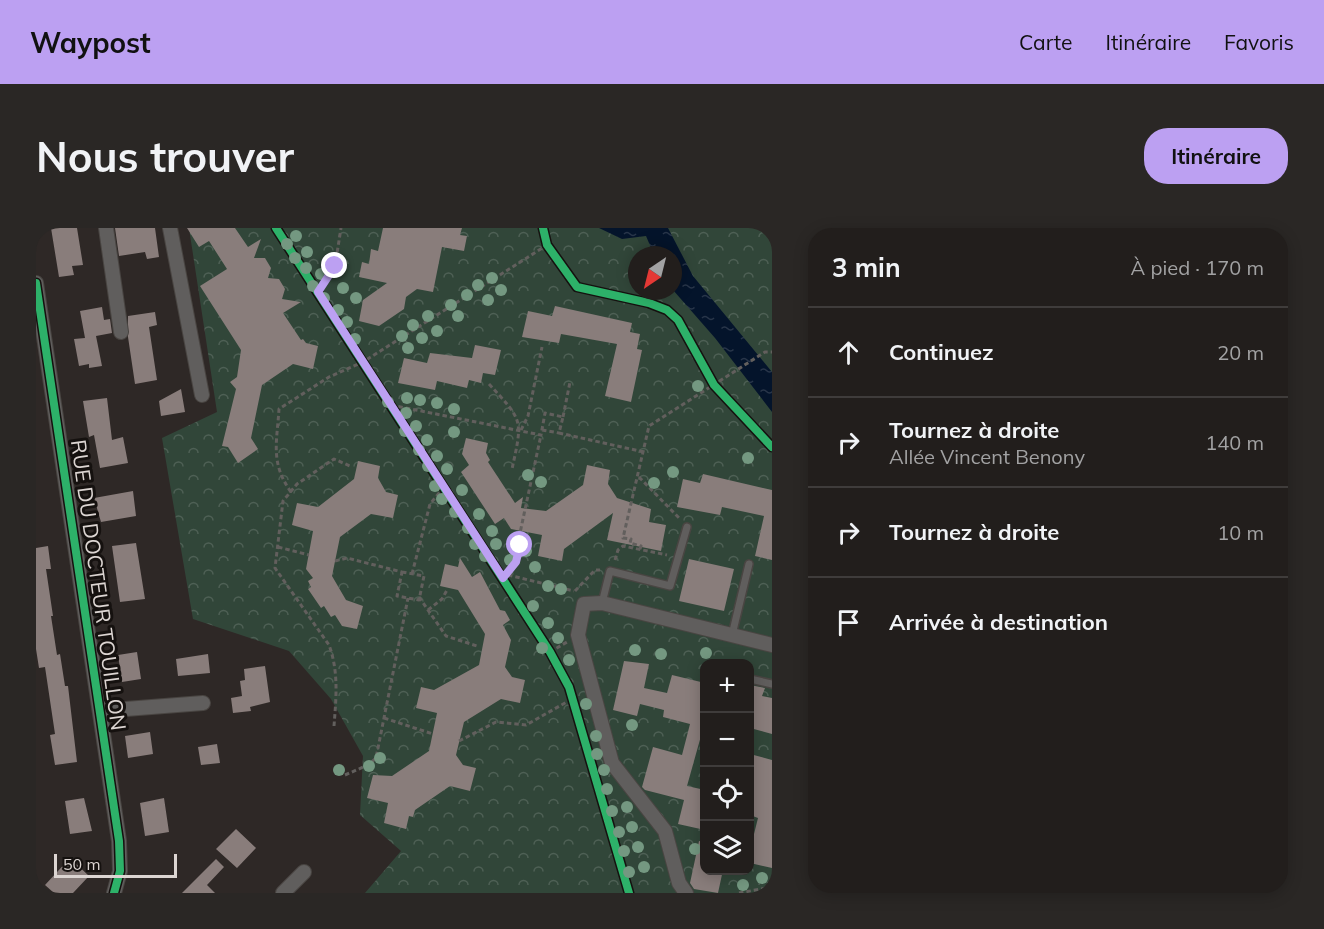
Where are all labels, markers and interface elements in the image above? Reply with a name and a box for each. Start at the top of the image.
text: Waypost [30,25,151,60]
text: Carte [1019,29,1073,55]
text: Itinéraire [1106,29,1191,55]
text: Favoris [1224,29,1294,55]
button: Itinéraire [1144,128,1288,184]
text: Nous trouver [36,130,294,183]
north arrow [628,246,682,300]
text: 3 min [832,251,901,284]
route end [321,252,347,278]
text: À pied · 170 m [1131,255,1264,280]
icon: ahead [832,336,865,369]
text: Continuez [889,338,994,366]
text: 20 m [1217,340,1264,365]
text: Tournez à droite [889,416,1059,444]
icon: right [832,426,865,459]
text: 140 m [1205,430,1264,455]
street label: RUE DU DOCTEUR TOUILLON [66,438,132,732]
text: Allée Vincent Benony [889,444,1085,469]
icon: right [832,516,865,549]
text: Tournez à droite [889,518,1059,546]
text: 10 m [1217,520,1264,545]
route start [506,531,532,557]
icon: arrive [832,606,865,639]
text: Arrivée à destination [889,608,1108,636]
map controls [700,659,754,875]
button: + [700,659,754,713]
button: − [700,713,754,767]
button: locate [700,767,754,821]
button: layers [700,821,754,875]
scale bar [54,851,177,878]
text: 50 m [63,854,100,874]

